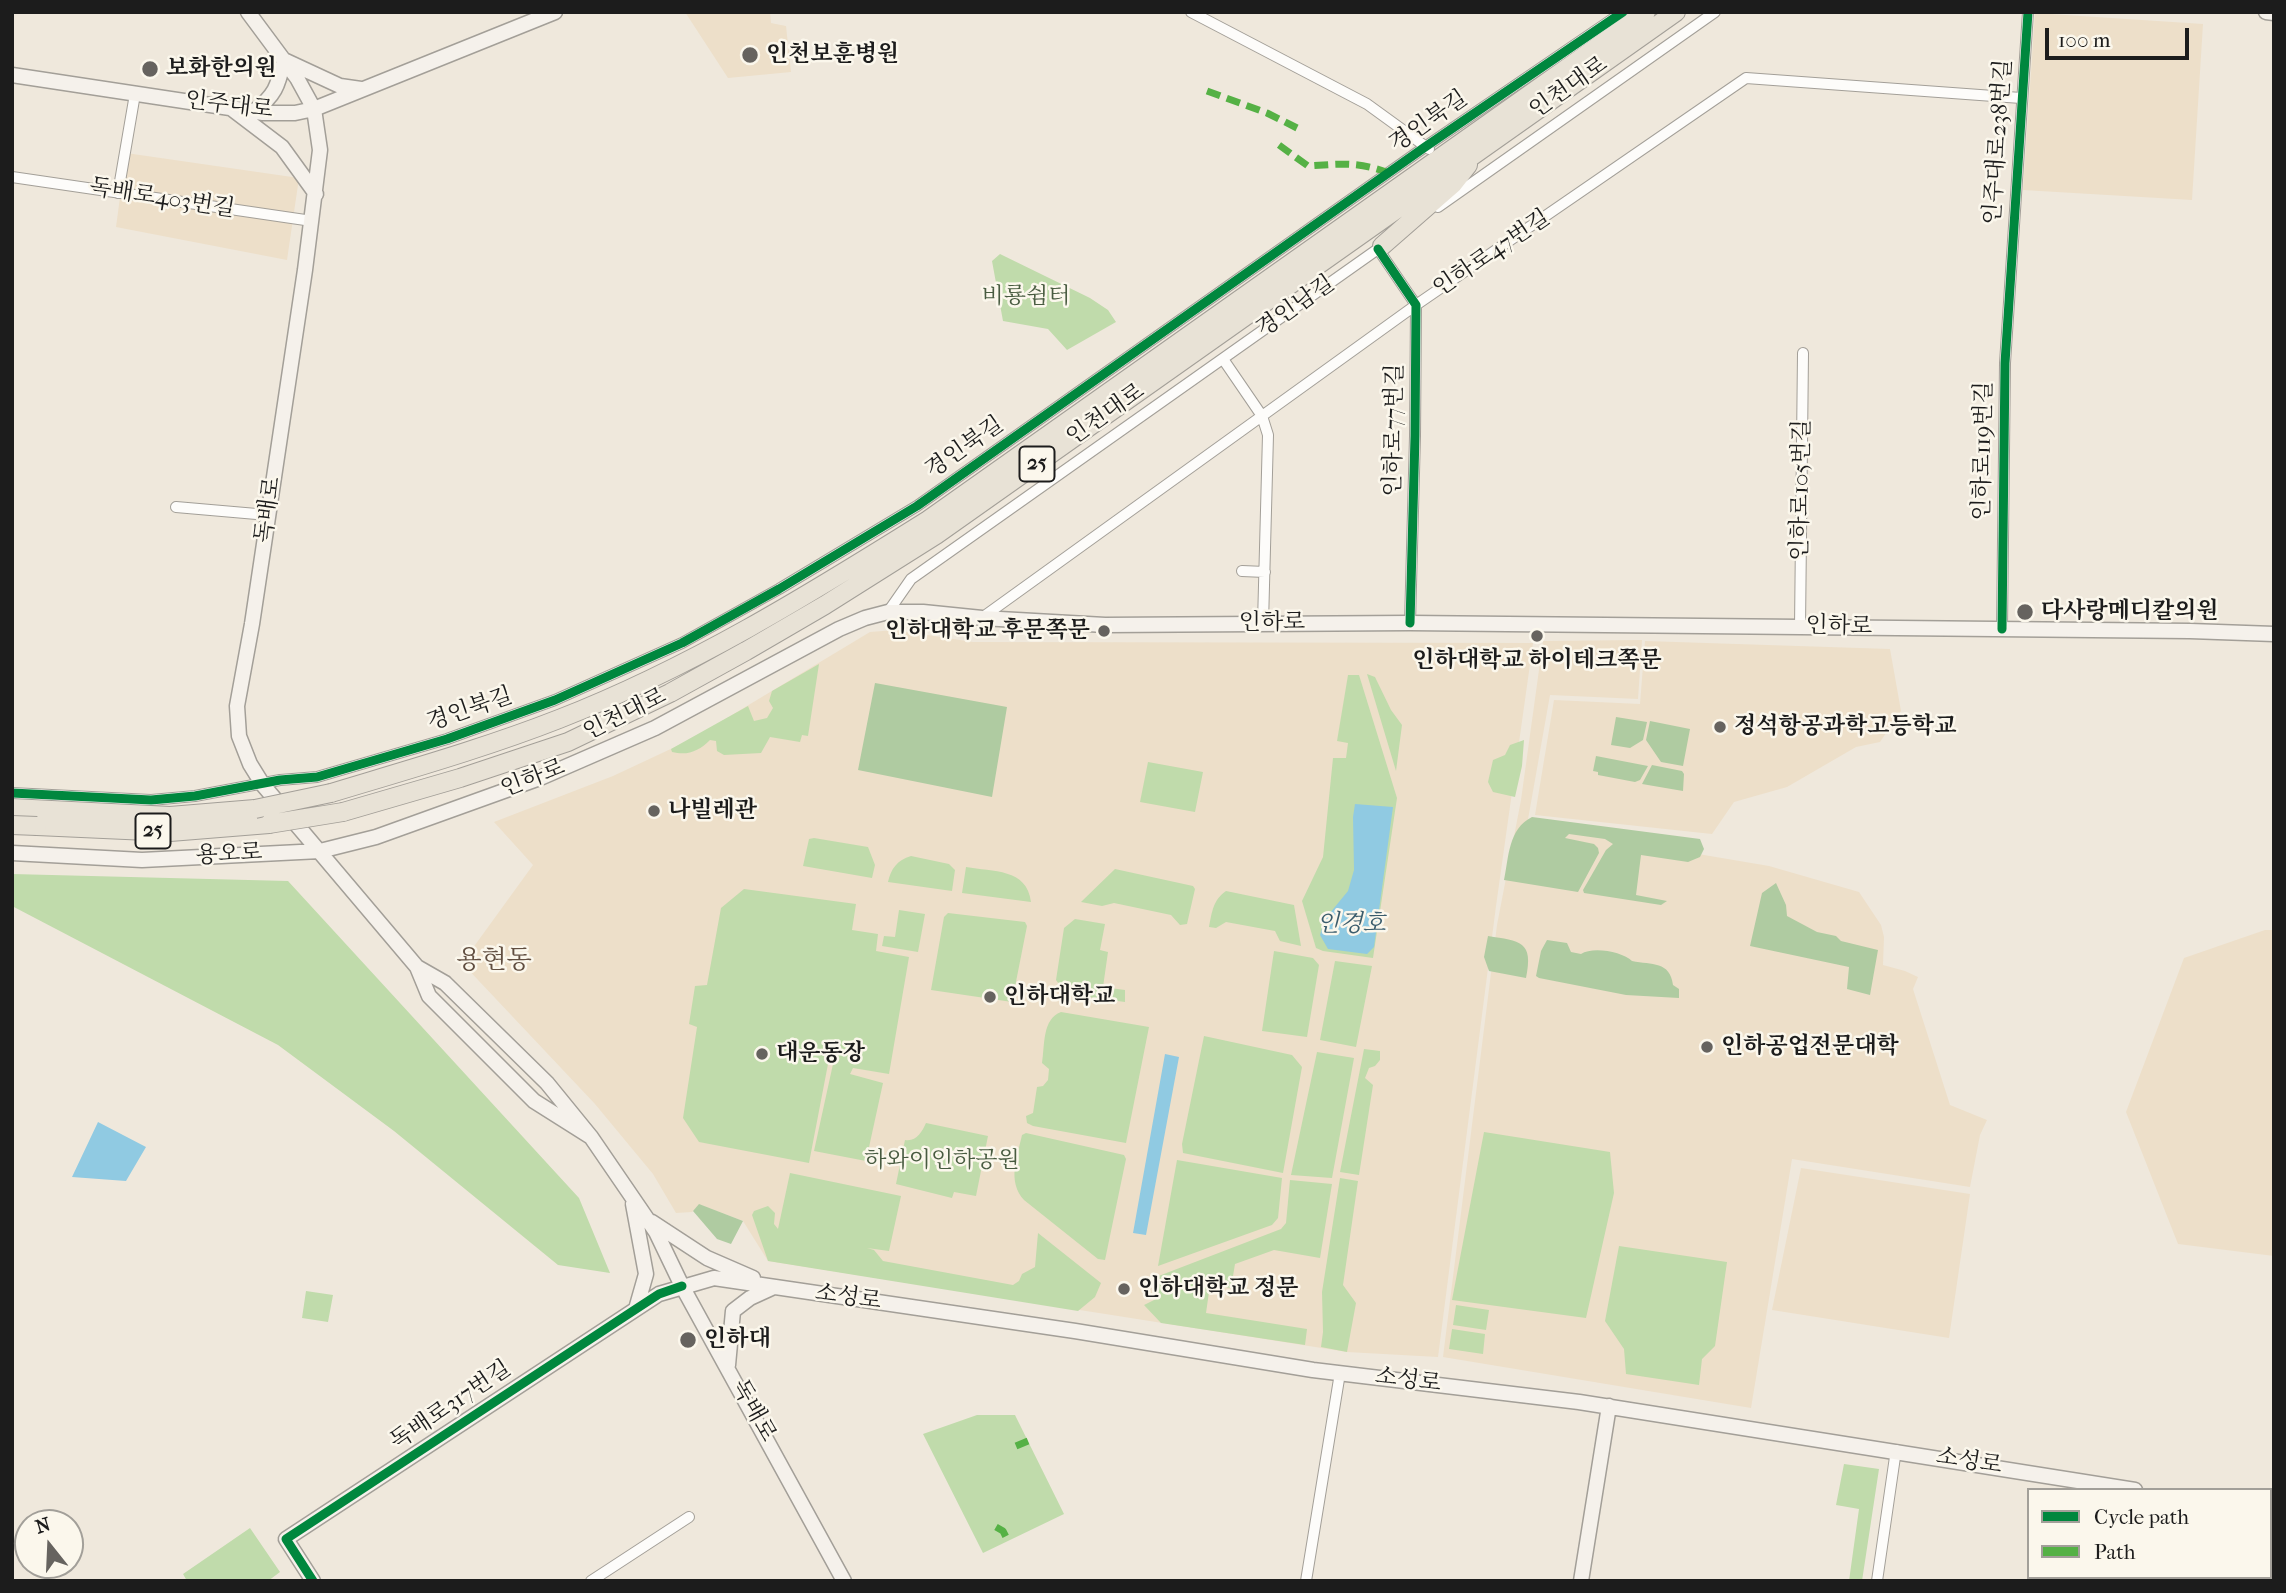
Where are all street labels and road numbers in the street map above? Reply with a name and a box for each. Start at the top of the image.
street label: 인천대로 [1525,51,1613,125]
street label: 인주대로238번길 [1979,58,2019,226]
street label: 경인북길 [1385,85,1473,159]
street label: 인주대로 [183,87,275,125]
street label: 독배로403번길 [87,174,237,224]
street label: 인하로47번길 [1428,205,1556,303]
street label: 경인남길 [1252,270,1340,344]
street label: 인하로77번길 [1380,363,1410,497]
street label: 인천대로 [1062,378,1150,452]
street label: 인하로119번길 [1969,381,1999,521]
street label: 경인북길 [921,411,1009,485]
street label: 인하로105번길 [1787,419,1817,561]
road number: 25 [1020,447,1054,482]
street label: 독배로 [251,475,287,545]
street label: 인하로 [1239,609,1305,637]
street label: 인하로 [1805,613,1873,641]
street label: 경인북길 [423,682,517,738]
street label: 인천대로 [579,683,671,747]
street label: 인하로 [497,754,569,804]
road number: 25 [136,814,170,848]
street label: 용오로 [195,839,263,871]
street label: 소성로 [813,1280,883,1316]
street label: 독배로317번길 [385,1355,517,1457]
street label: 소성로 [1373,1363,1443,1399]
street label: 독배로 [725,1375,781,1447]
street label: 소성로 [1934,1443,2004,1481]

